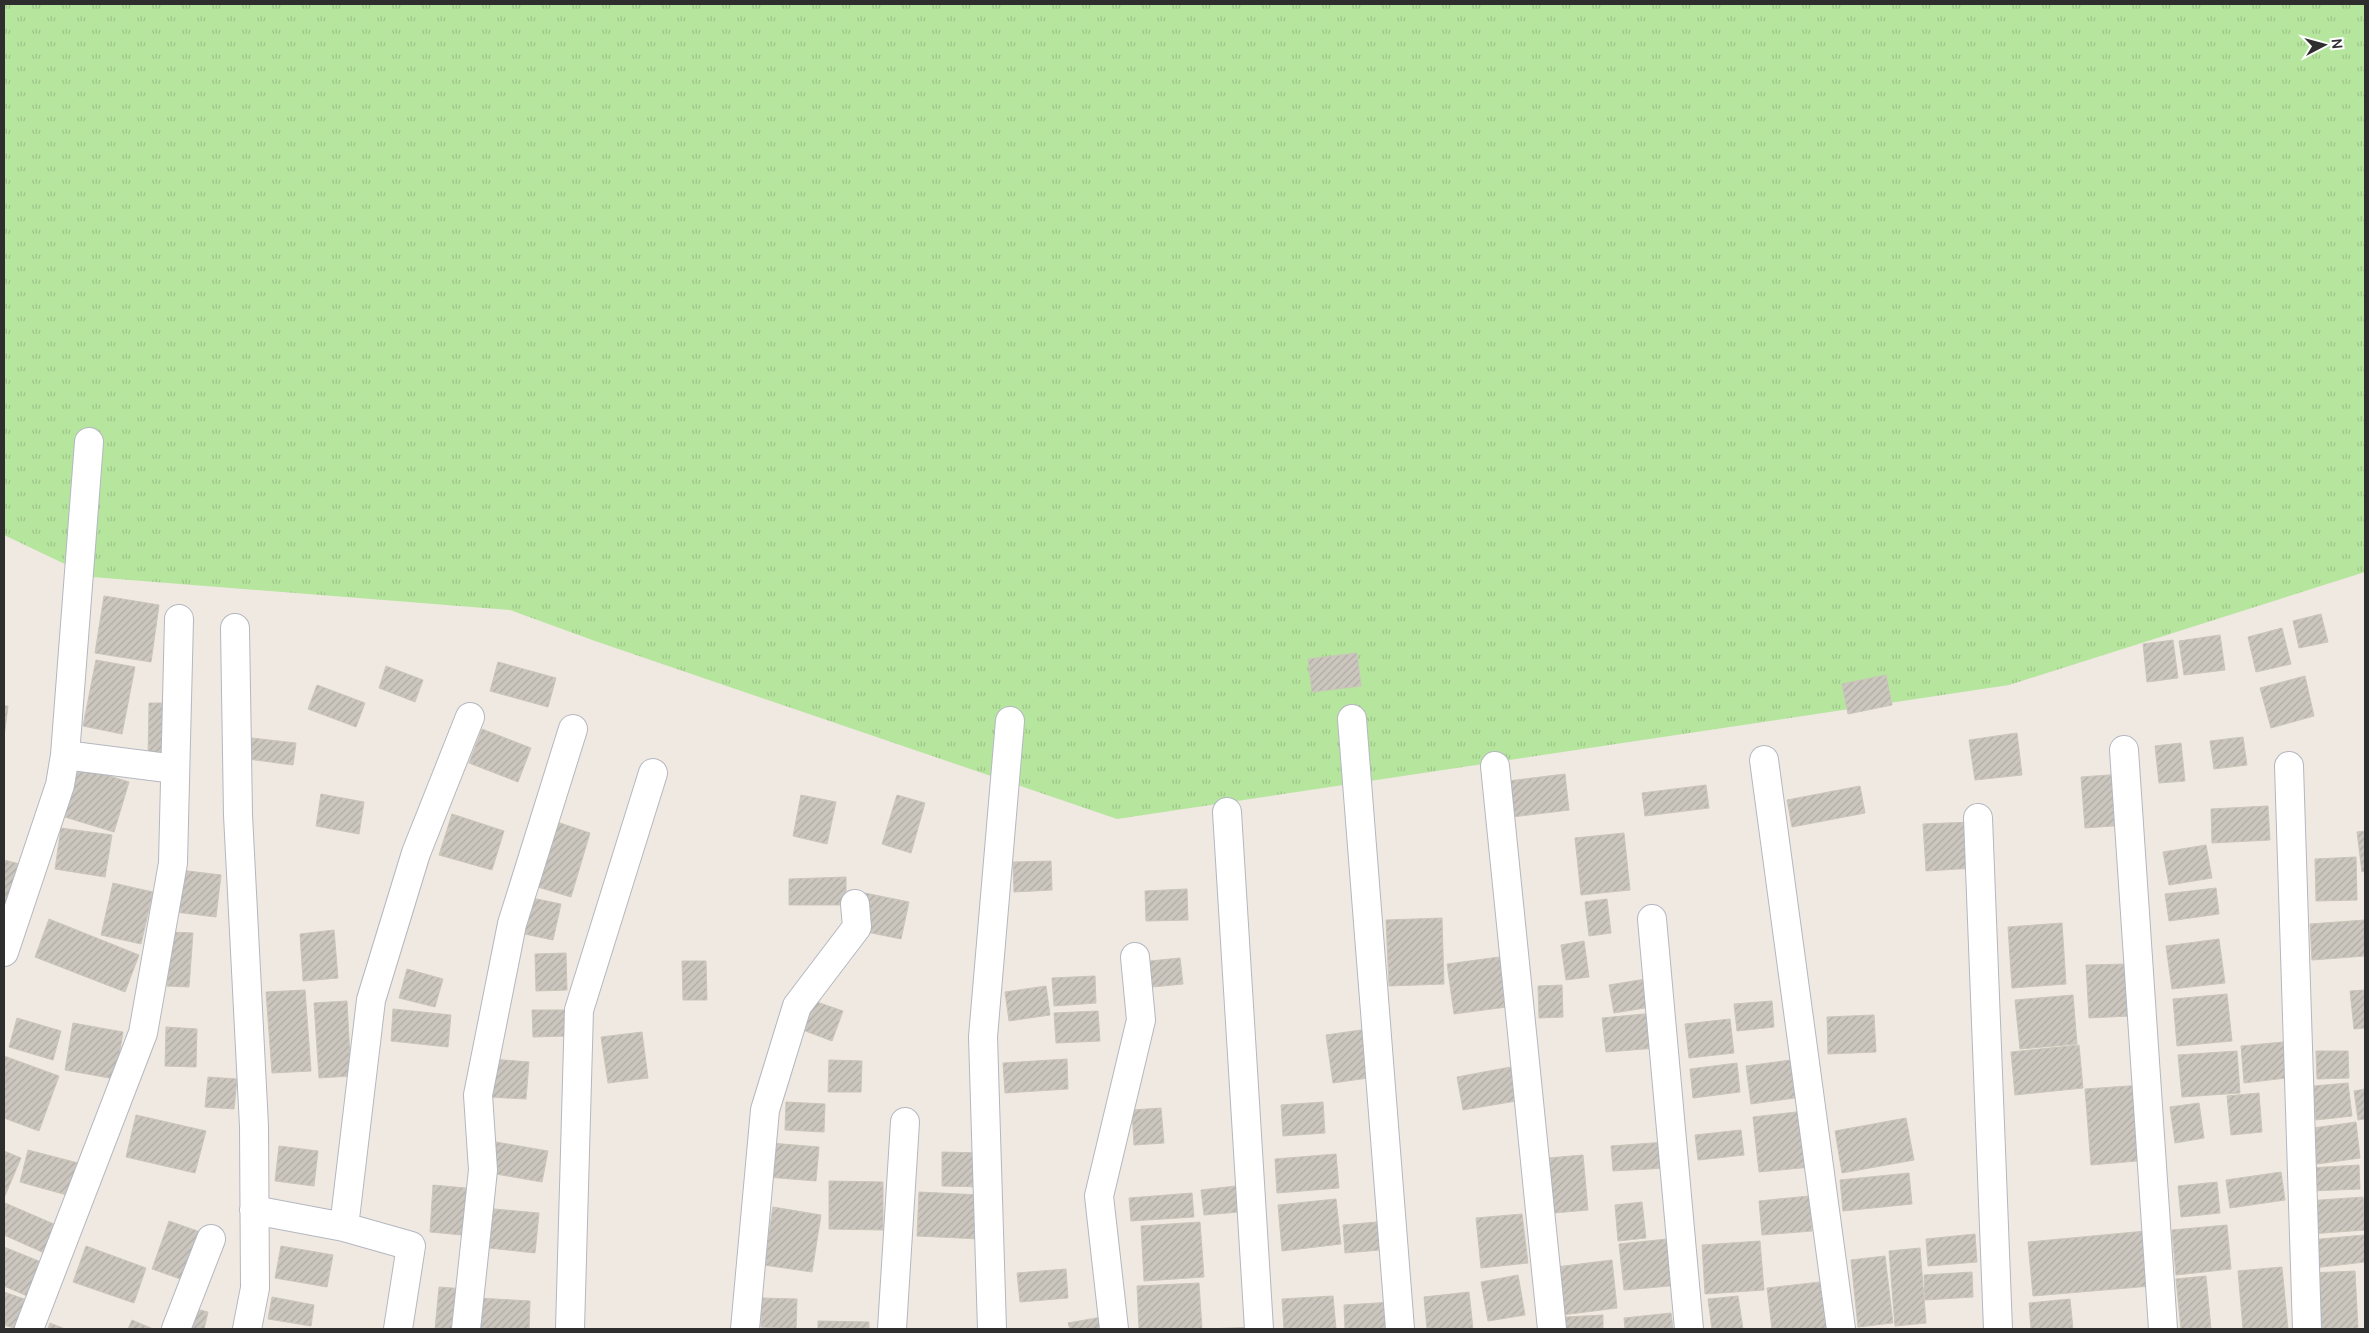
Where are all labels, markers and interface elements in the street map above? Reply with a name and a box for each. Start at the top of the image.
north arrow [2299,20,2349,70]
text: N [2327,38,2347,50]

